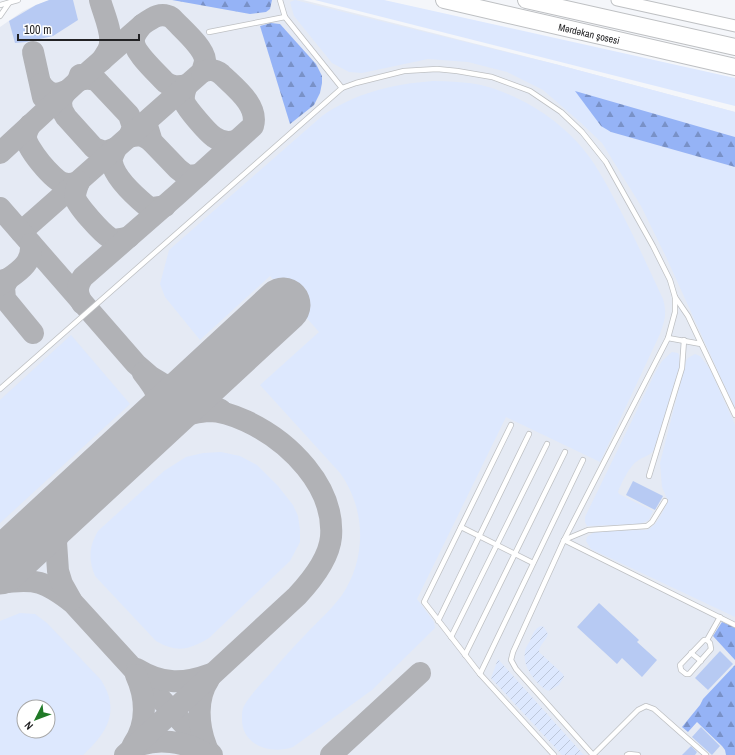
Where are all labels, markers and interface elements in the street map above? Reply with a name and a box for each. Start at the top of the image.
scale bar [18,16,139,42]
street label: Mərdəkan şosesi [557,20,621,47]
text: 100 m [24,22,51,38]
north arrow [16,699,56,739]
text: N [21,719,36,733]

